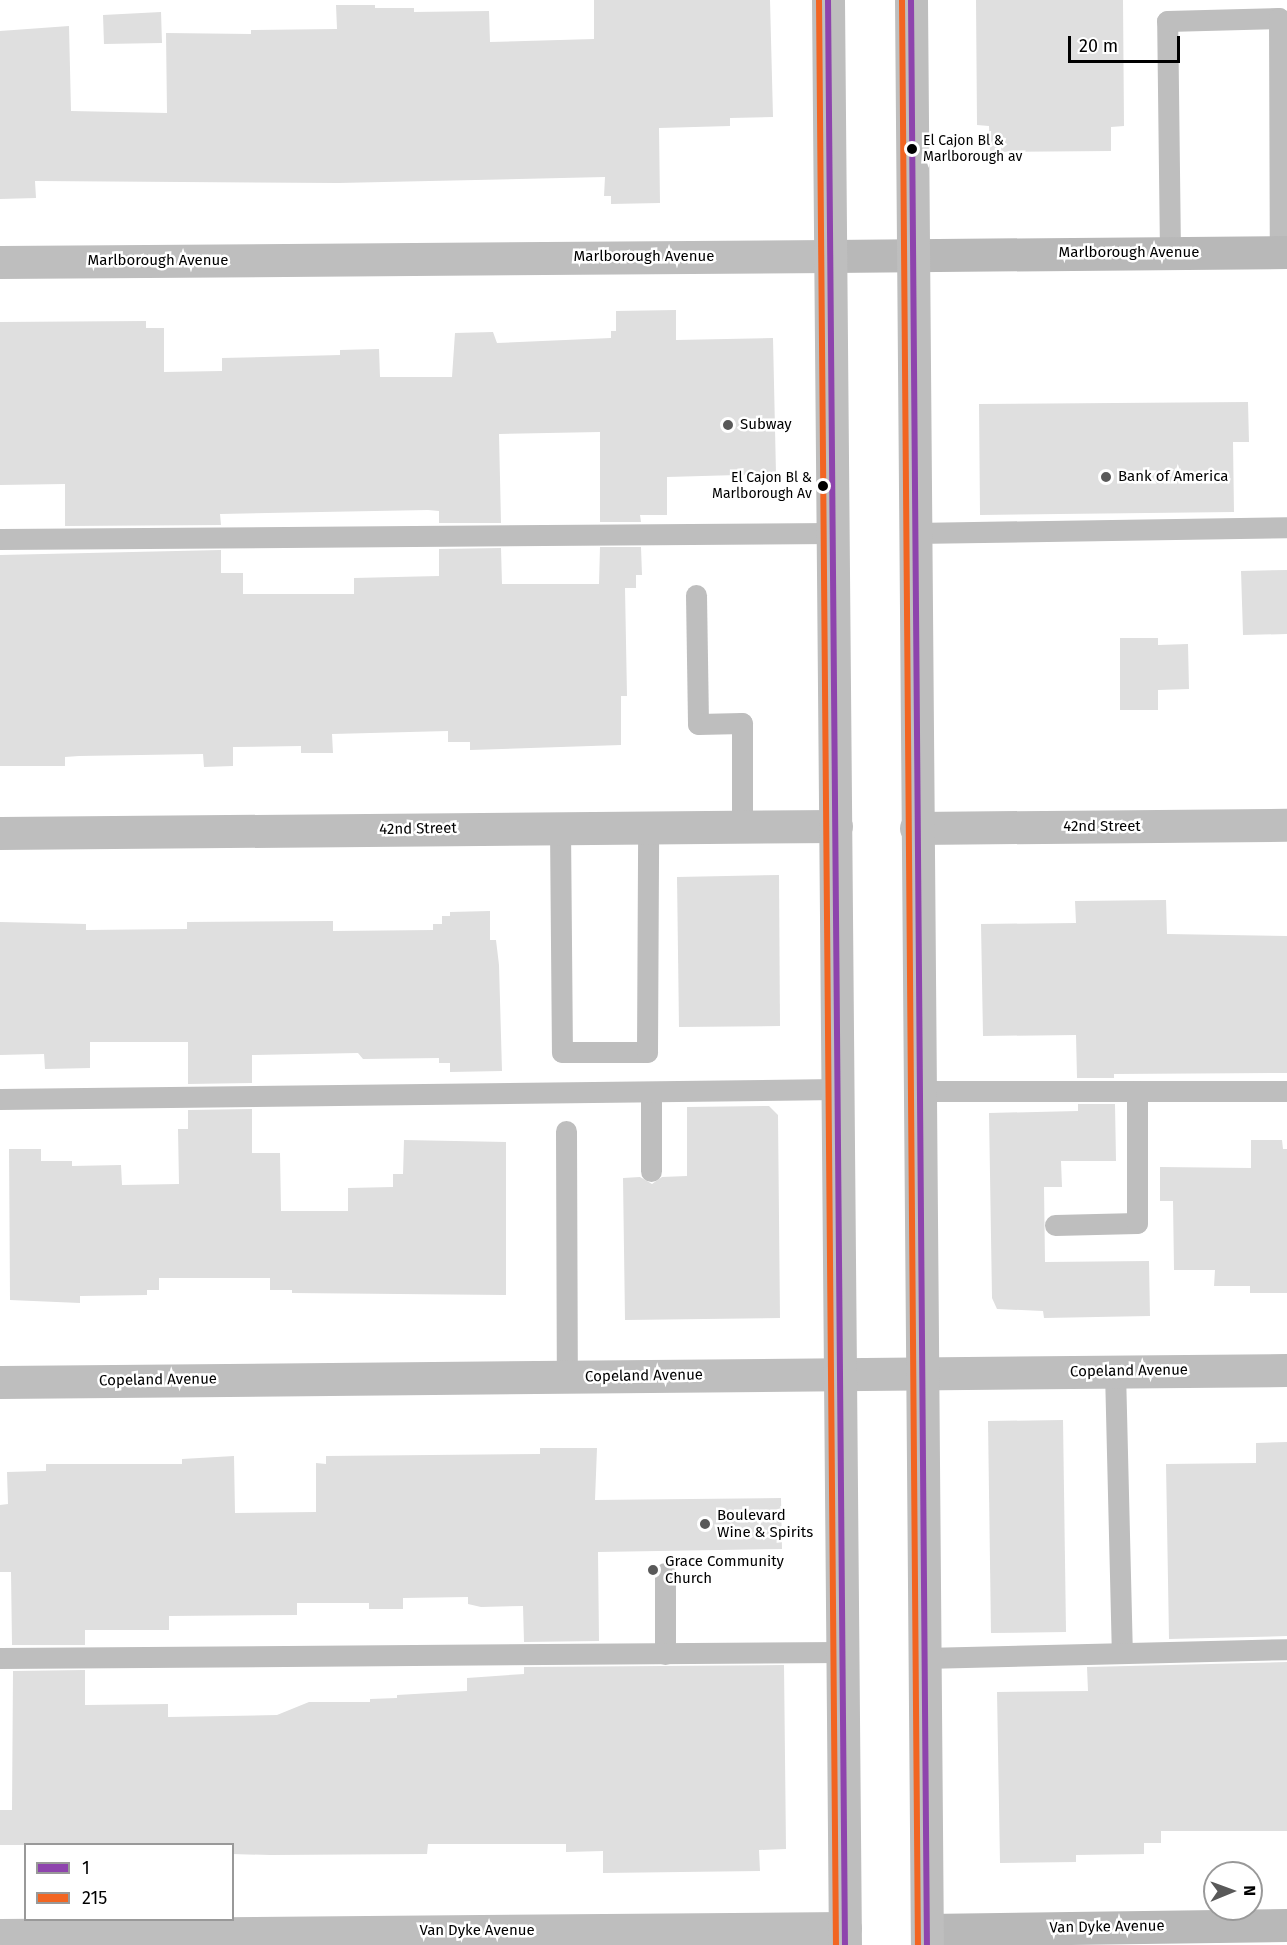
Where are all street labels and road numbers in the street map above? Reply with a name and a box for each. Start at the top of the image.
street label: Marlborough Avenue [1059,244,1199,262]
street label: Marlborough Avenue [574,248,714,266]
street label: Marlborough Avenue [88,252,228,270]
street label: 42nd Street [1063,818,1141,836]
street label: 42nd Street [379,819,457,839]
street label: Copeland Avenue [1070,1361,1188,1381]
street label: Copeland Avenue [585,1366,703,1386]
street label: Copeland Avenue [99,1370,217,1390]
street label: Van Dyke Avenue [1049,1917,1165,1937]
street label: Van Dyke Avenue [419,1922,535,1940]

